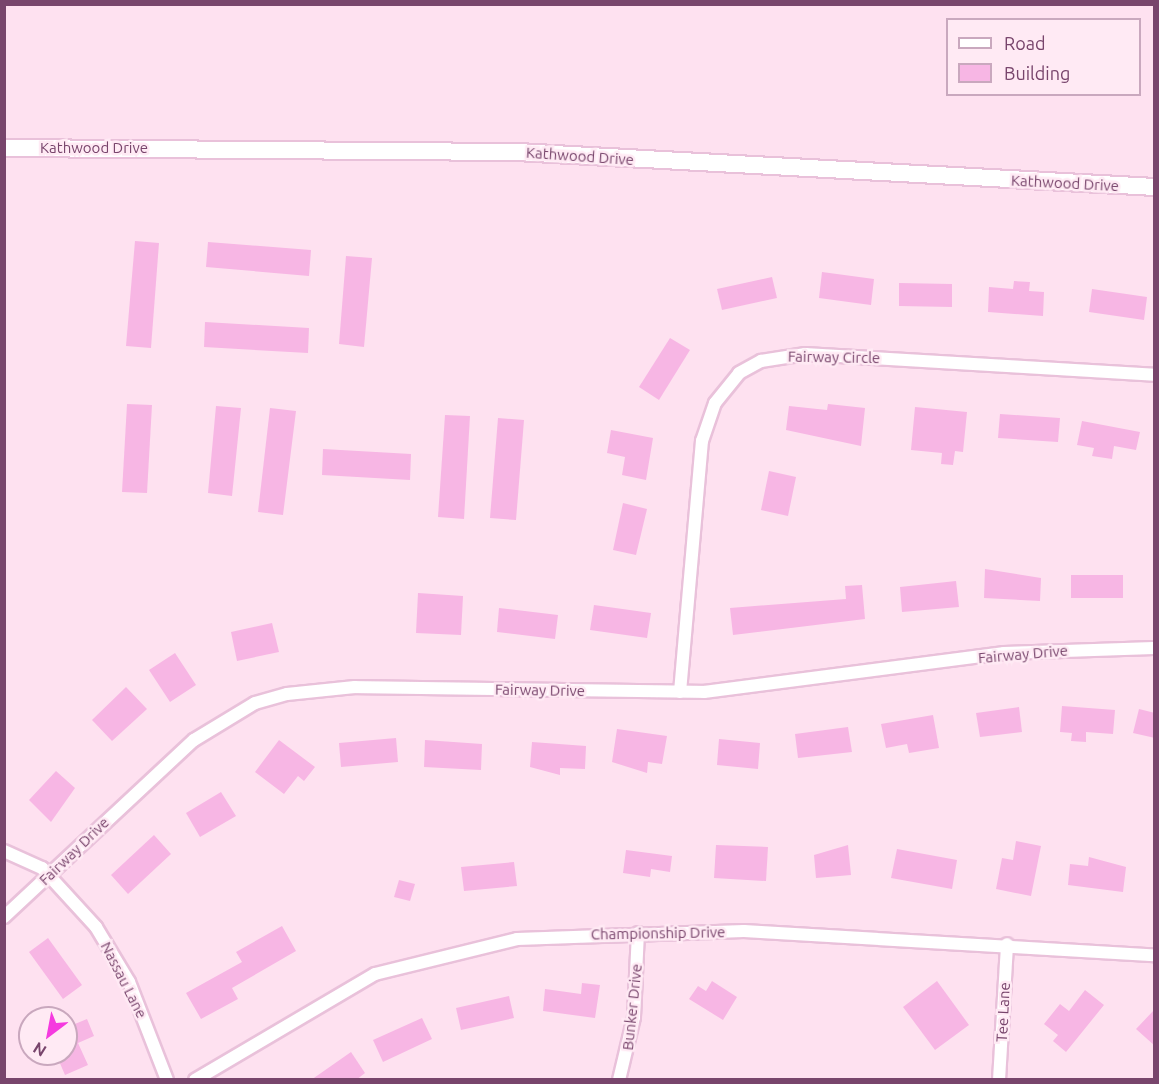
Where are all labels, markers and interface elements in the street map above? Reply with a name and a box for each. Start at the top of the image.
legend [946,18,1141,96]
text: Road [1004,33,1046,53]
text: Building [1004,63,1070,83]
street label: Kathwood Drive [40,139,148,157]
street label: Kathwood Drive [525,143,635,169]
street label: Kathwood Drive [1011,171,1119,195]
street label: Fairway Circle [788,347,880,367]
street label: Fairway Drive [977,641,1069,667]
street label: Fairway Drive [495,680,585,700]
street label: Fairway Drive [35,813,113,889]
street label: Championship Drive [591,923,725,943]
street label: Nassau Lane [97,939,151,1021]
street label: Bunker Drive [619,963,645,1051]
street label: Tee Lane [992,982,1014,1042]
north arrow [18,1006,78,1066]
text: N [30,1039,49,1060]

